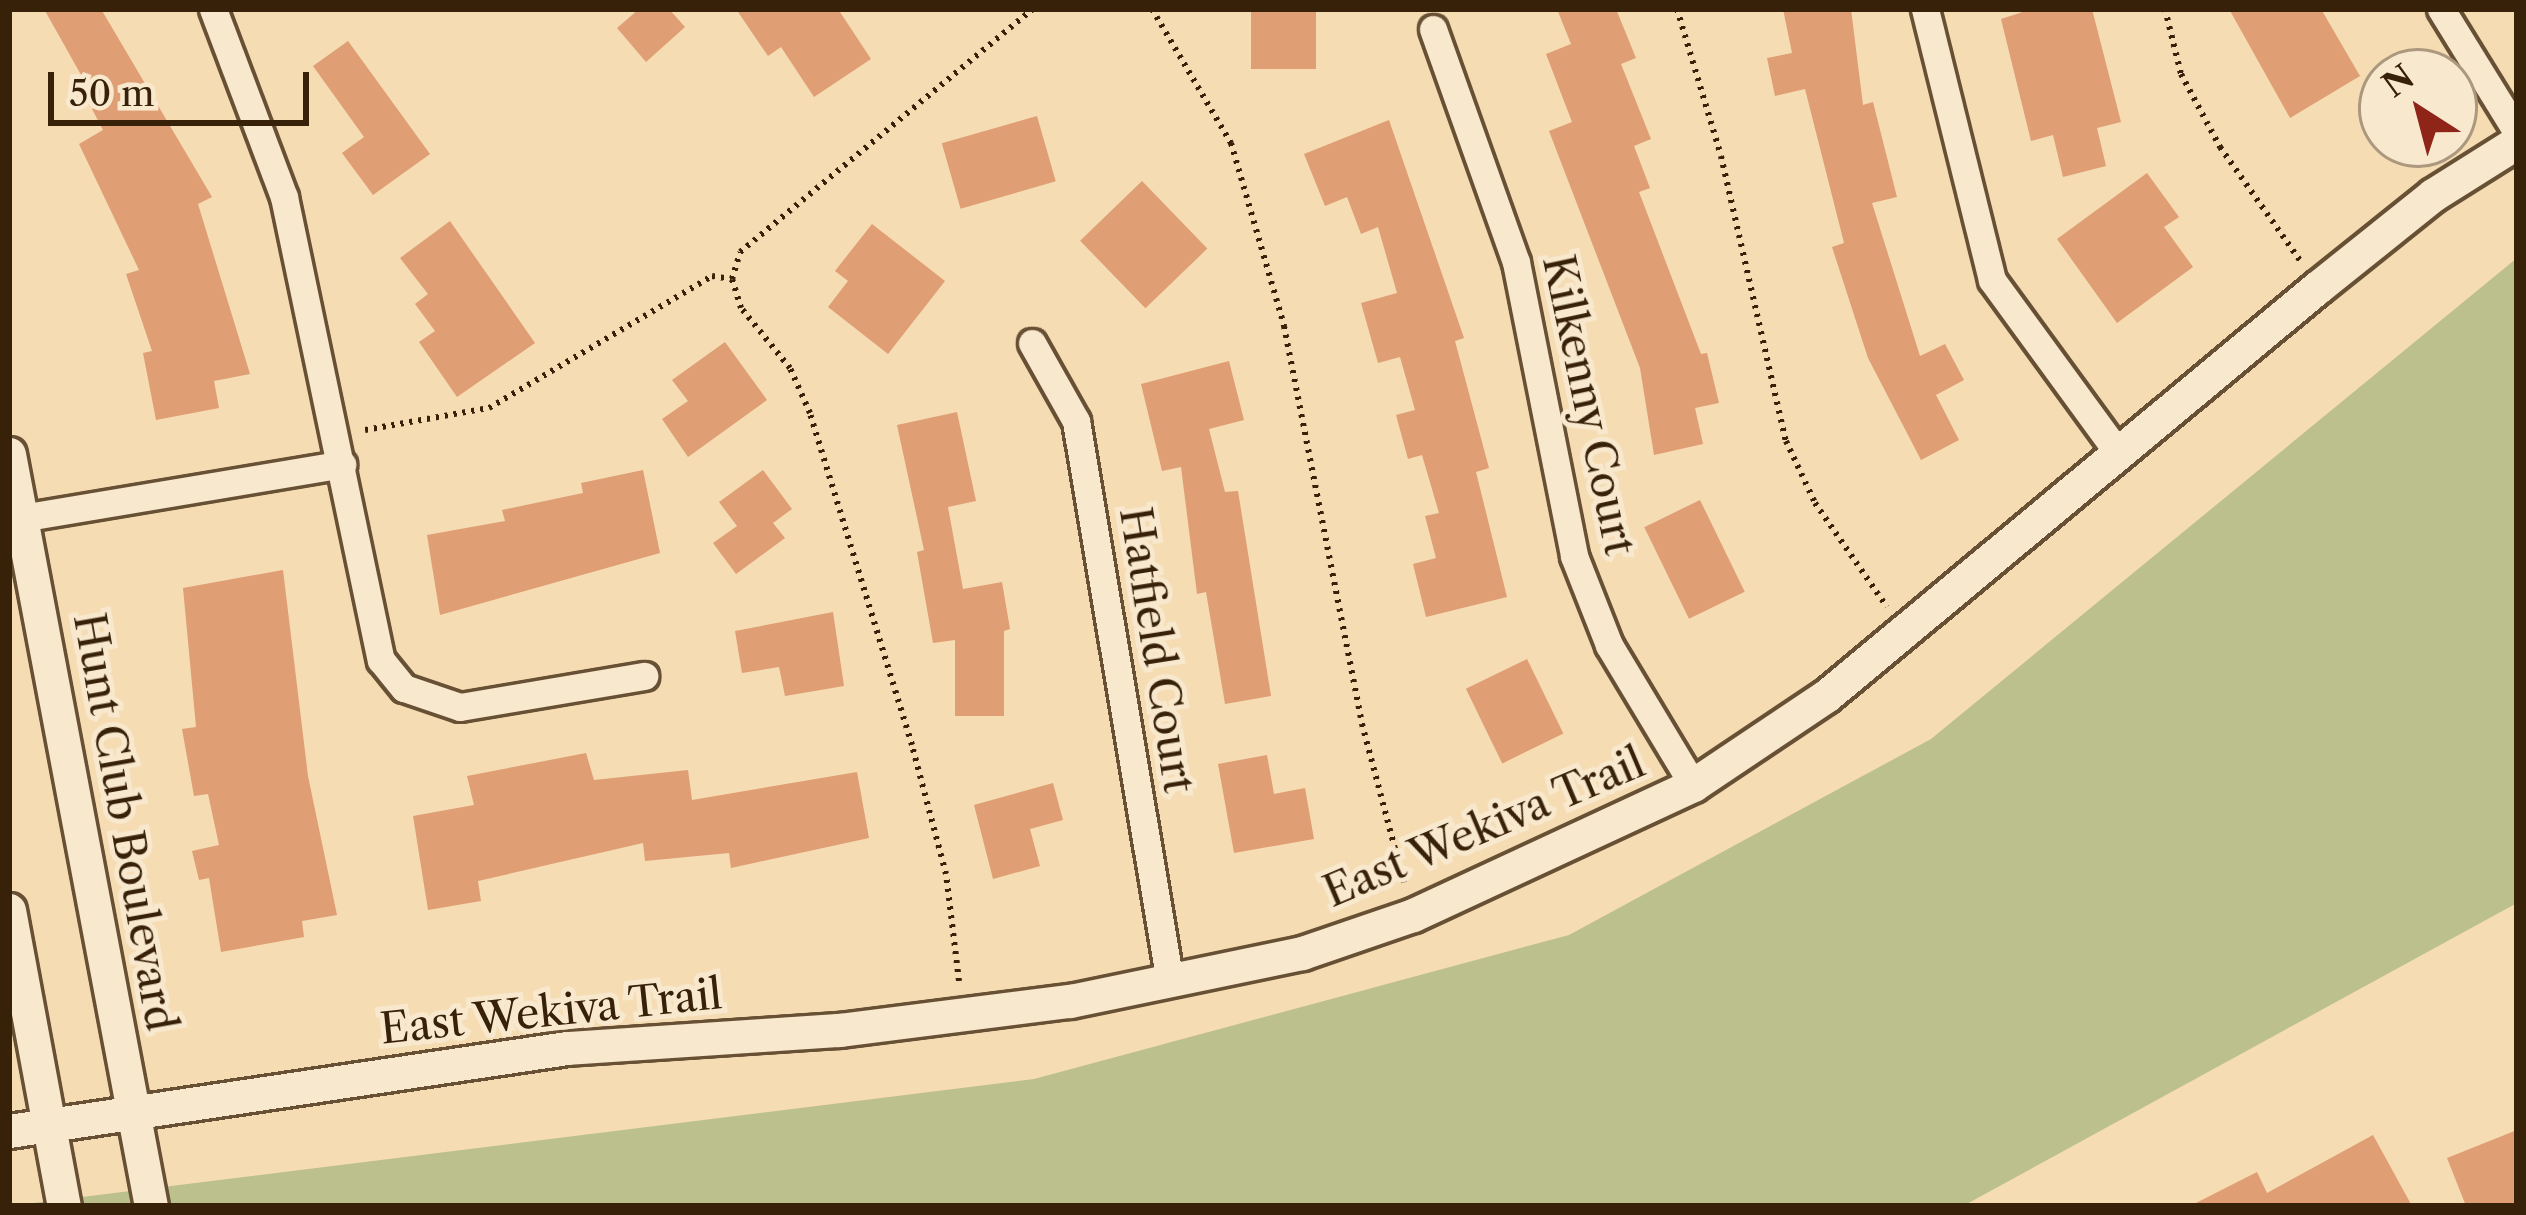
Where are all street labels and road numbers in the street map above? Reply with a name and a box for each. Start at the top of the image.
street label: Kilkenny Court [1532,250,1646,560]
street label: Hatfield Court [1110,504,1204,796]
street label: Hunt Club Boulevard [63,609,187,1035]
street label: East Wekiva Trail [1315,736,1653,918]
street label: East Wekiva Trail [376,968,726,1054]

